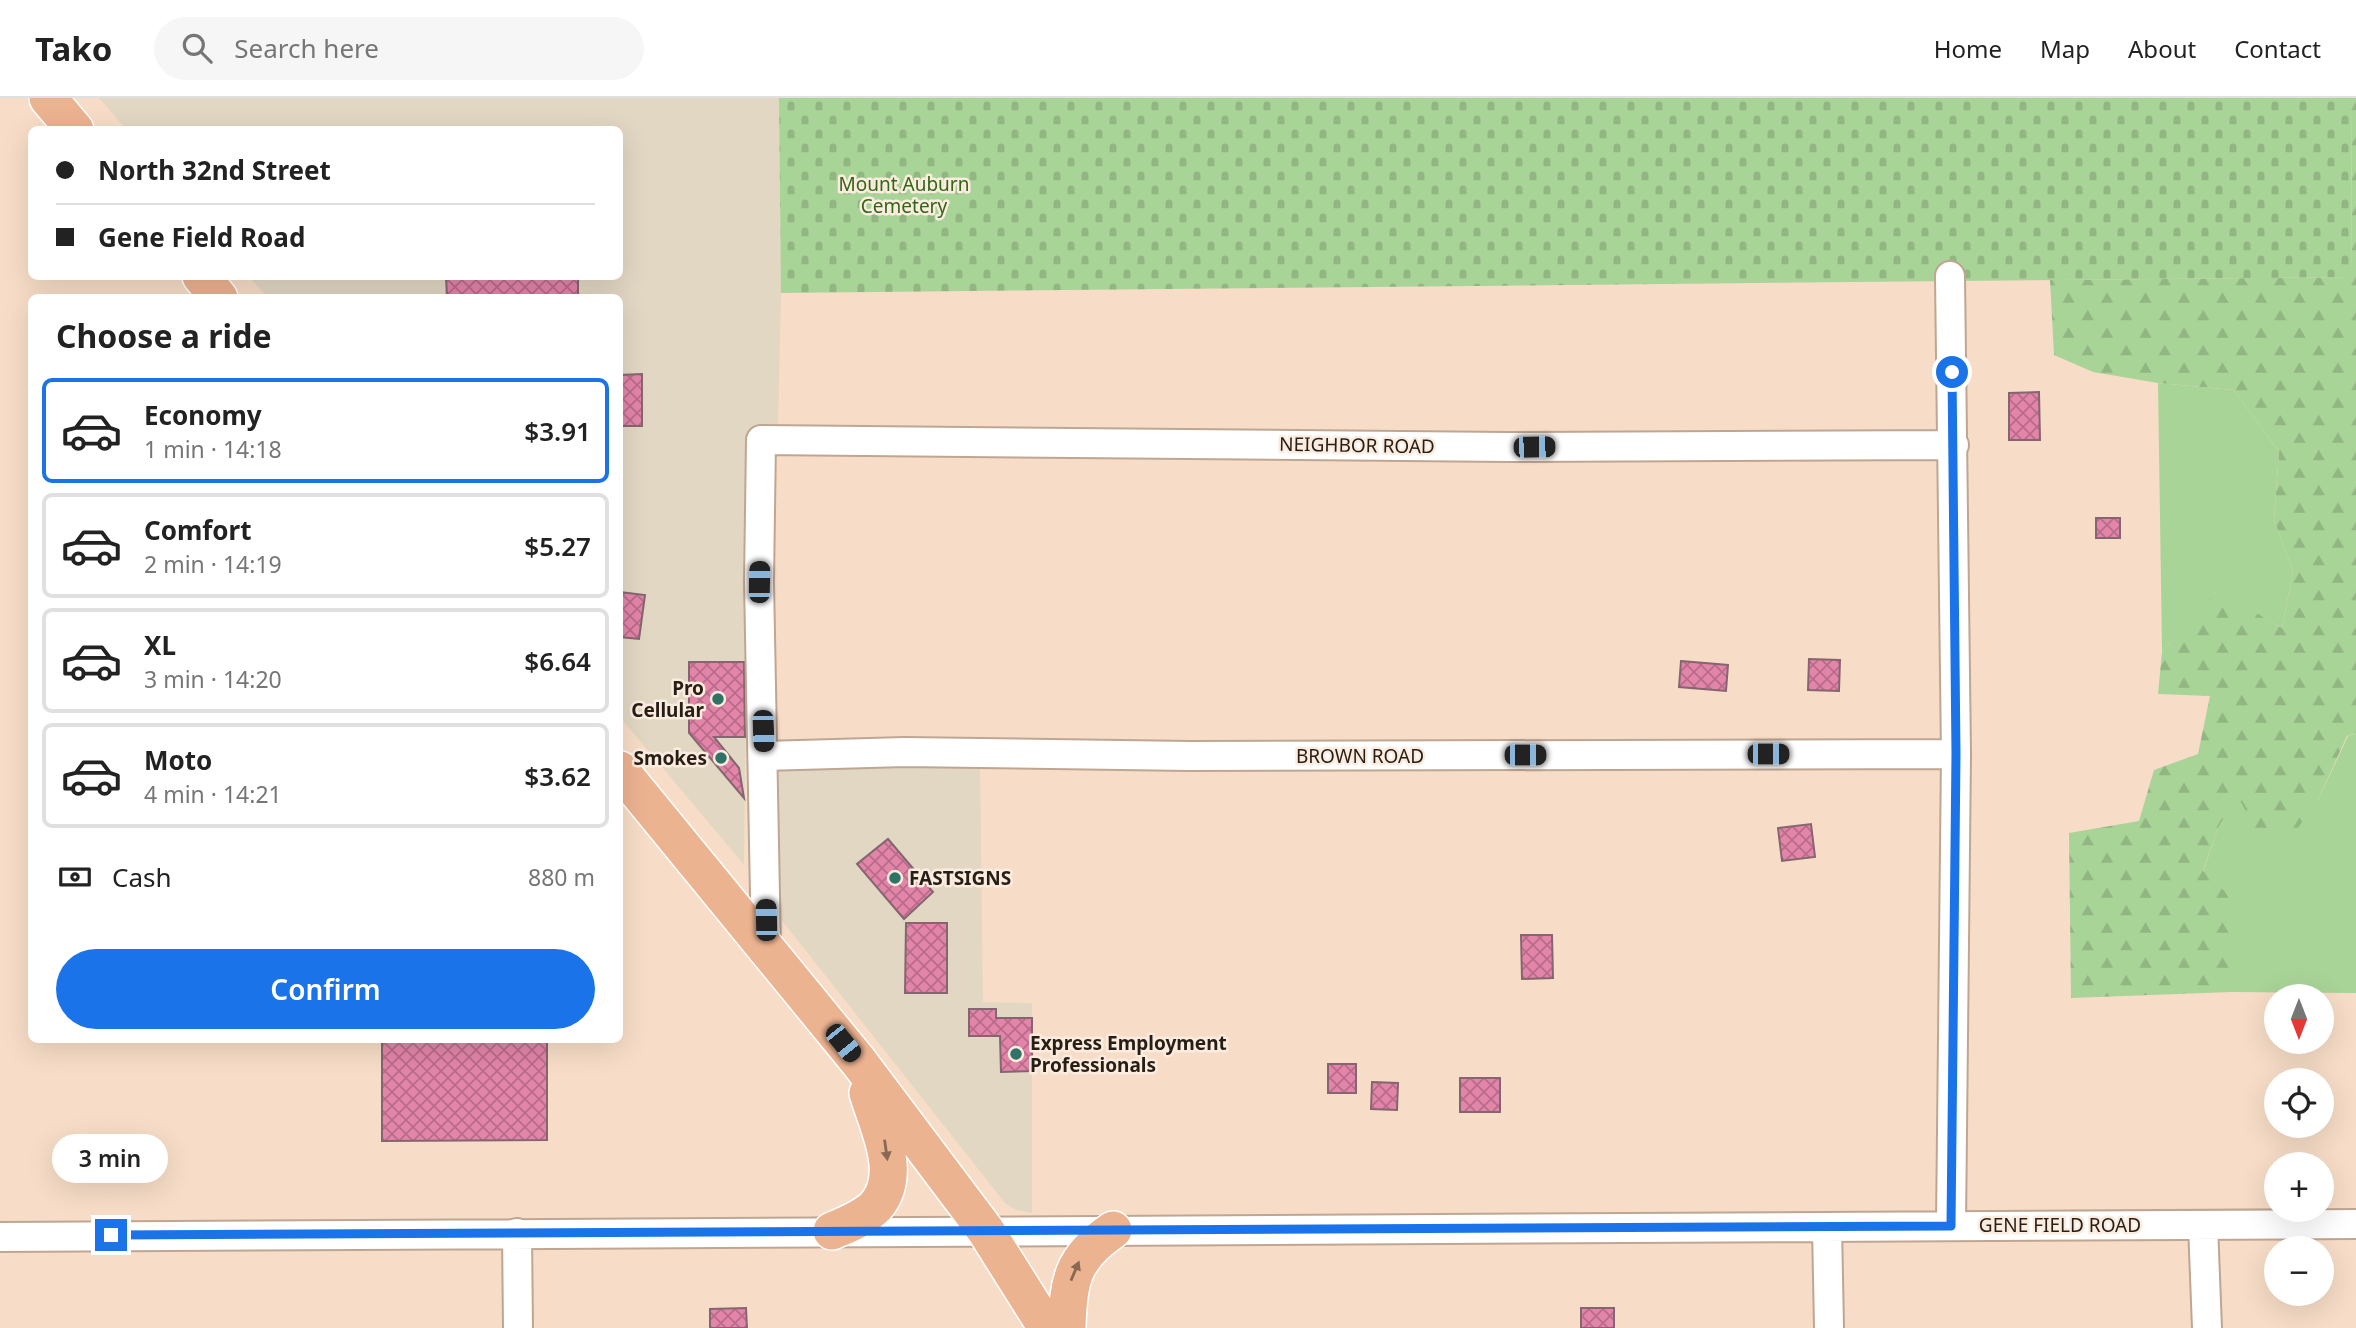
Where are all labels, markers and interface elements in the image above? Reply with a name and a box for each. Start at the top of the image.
search box [154,17,644,80]
text: Tako [35,26,112,71]
icon: search [178,29,216,67]
text: Search here [234,30,379,66]
text: Home [1934,32,2002,65]
text: Map [2040,32,2090,65]
text: About [2128,32,2196,65]
text: Contact [2234,32,2321,65]
text: North 32nd Street [98,152,331,188]
park label: Mount Auburn Cemetery [839,171,969,219]
text: Gene Field Road [98,219,305,255]
text: Choose a ride [56,314,272,357]
route start [1936,356,1968,388]
text: Economy [144,397,262,433]
icon: car [60,399,123,462]
text: $3.91 [524,413,591,449]
street label: NEIGHBOR ROAD [1279,431,1435,459]
text: 1 min · 14:18 [144,433,282,465]
car [1513,436,1556,458]
text: Comfort [144,512,252,548]
icon: car [60,514,123,577]
text: $5.27 [524,528,591,564]
text: 2 min · 14:19 [144,548,282,580]
car [749,561,770,603]
text: XL [144,627,176,663]
icon: car [60,629,123,692]
text: $6.64 [524,643,591,679]
text: 3 min · 14:20 [144,663,282,695]
place label: Pro Cellular [631,675,704,723]
marker: Pro Cellular [710,691,726,707]
car [752,710,775,752]
text: Moto [144,742,212,778]
street label: BROWN ROAD [1296,743,1424,769]
icon: car [60,744,123,807]
car [1748,744,1790,765]
place label: Smokes [633,745,707,771]
car [1505,745,1547,766]
marker: Smokes [713,750,729,766]
text: $3.62 [524,758,591,794]
text: 4 min · 14:21 [144,778,282,810]
icon: cash [56,858,94,896]
text: Cash [112,859,172,895]
text: 880 m [528,861,595,893]
place label: FASTSIGNS [909,865,1011,891]
marker: FASTSIGNS [887,870,903,886]
car [756,899,777,941]
button: Confirm [56,949,595,1029]
north arrow [2264,984,2334,1054]
map controls [2264,984,2334,1306]
car [822,1020,865,1066]
place label: Express Employment Professionals [1030,1030,1227,1078]
marker: Express Employment Professionals [1008,1046,1024,1062]
button: locate [2264,1068,2334,1138]
callout: 3 min [53,1134,169,1182]
one-way arrow [881,1139,892,1161]
text: 3 min [79,1142,141,1174]
button: + [2264,1152,2334,1222]
street label: GENE FIELD ROAD [1979,1212,2141,1238]
route end [95,1219,127,1251]
button: − [2264,1236,2334,1306]
one-way arrow [1070,1261,1081,1282]

